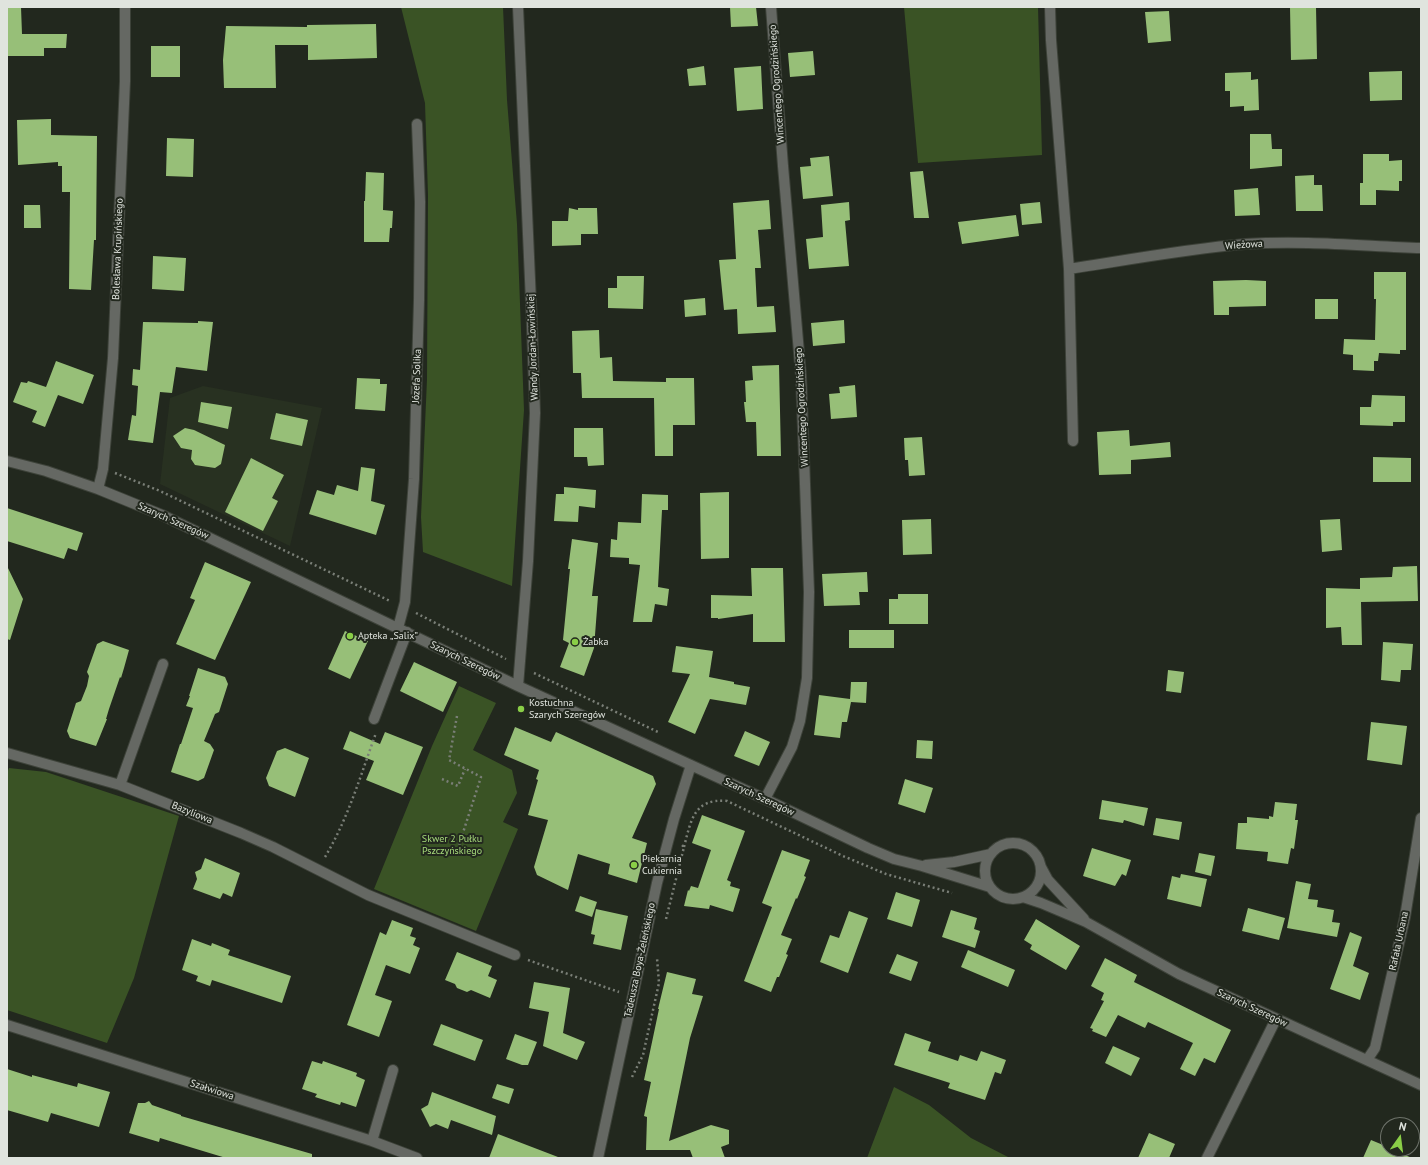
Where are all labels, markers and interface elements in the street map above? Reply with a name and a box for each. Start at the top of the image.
street label: Wincentego Ogrodzińskiego [767,24,787,144]
street label: Bolesława Krupińskiego [110,198,126,300]
street label: Wieżowa [1225,238,1263,252]
street label: Wandy Jordan-Łowińskiej [525,293,541,401]
street label: Wincentego Ogrodzińskiego [793,347,811,467]
street label: Józefa Solika [410,349,424,403]
street label: Szarych Szeregów [136,500,210,542]
place label: Apteka „Salix” [358,630,418,642]
marker: Apteka „Salix” [345,631,355,641]
place label: Żabka [583,636,608,648]
marker: Żabka [570,637,580,647]
street label: Szarych Szeregów [428,639,502,683]
place label: Kostuchna Szarych Szeregów [529,697,605,720]
marker: Kostuchna Szarych Szeregów [516,704,526,714]
street label: Szarych Szeregów [722,775,796,819]
street label: Bazyliowa [170,799,214,827]
park label: Skwer 2 Pułku Pszczyńskiego [422,833,482,856]
place label: Piekarnia Cukiernia [642,853,682,876]
marker: Piekarnia Cukiernia [629,860,639,870]
street label: Tadeusza Boya-Żeleńskiego [622,902,658,1018]
street label: Rafała Urbana [1387,910,1411,972]
street label: Szarych Szeregów [1215,986,1289,1030]
street label: Szałwiowa [189,1077,235,1103]
north arrow [1380,1117,1420,1157]
text: N [1397,1119,1408,1134]

